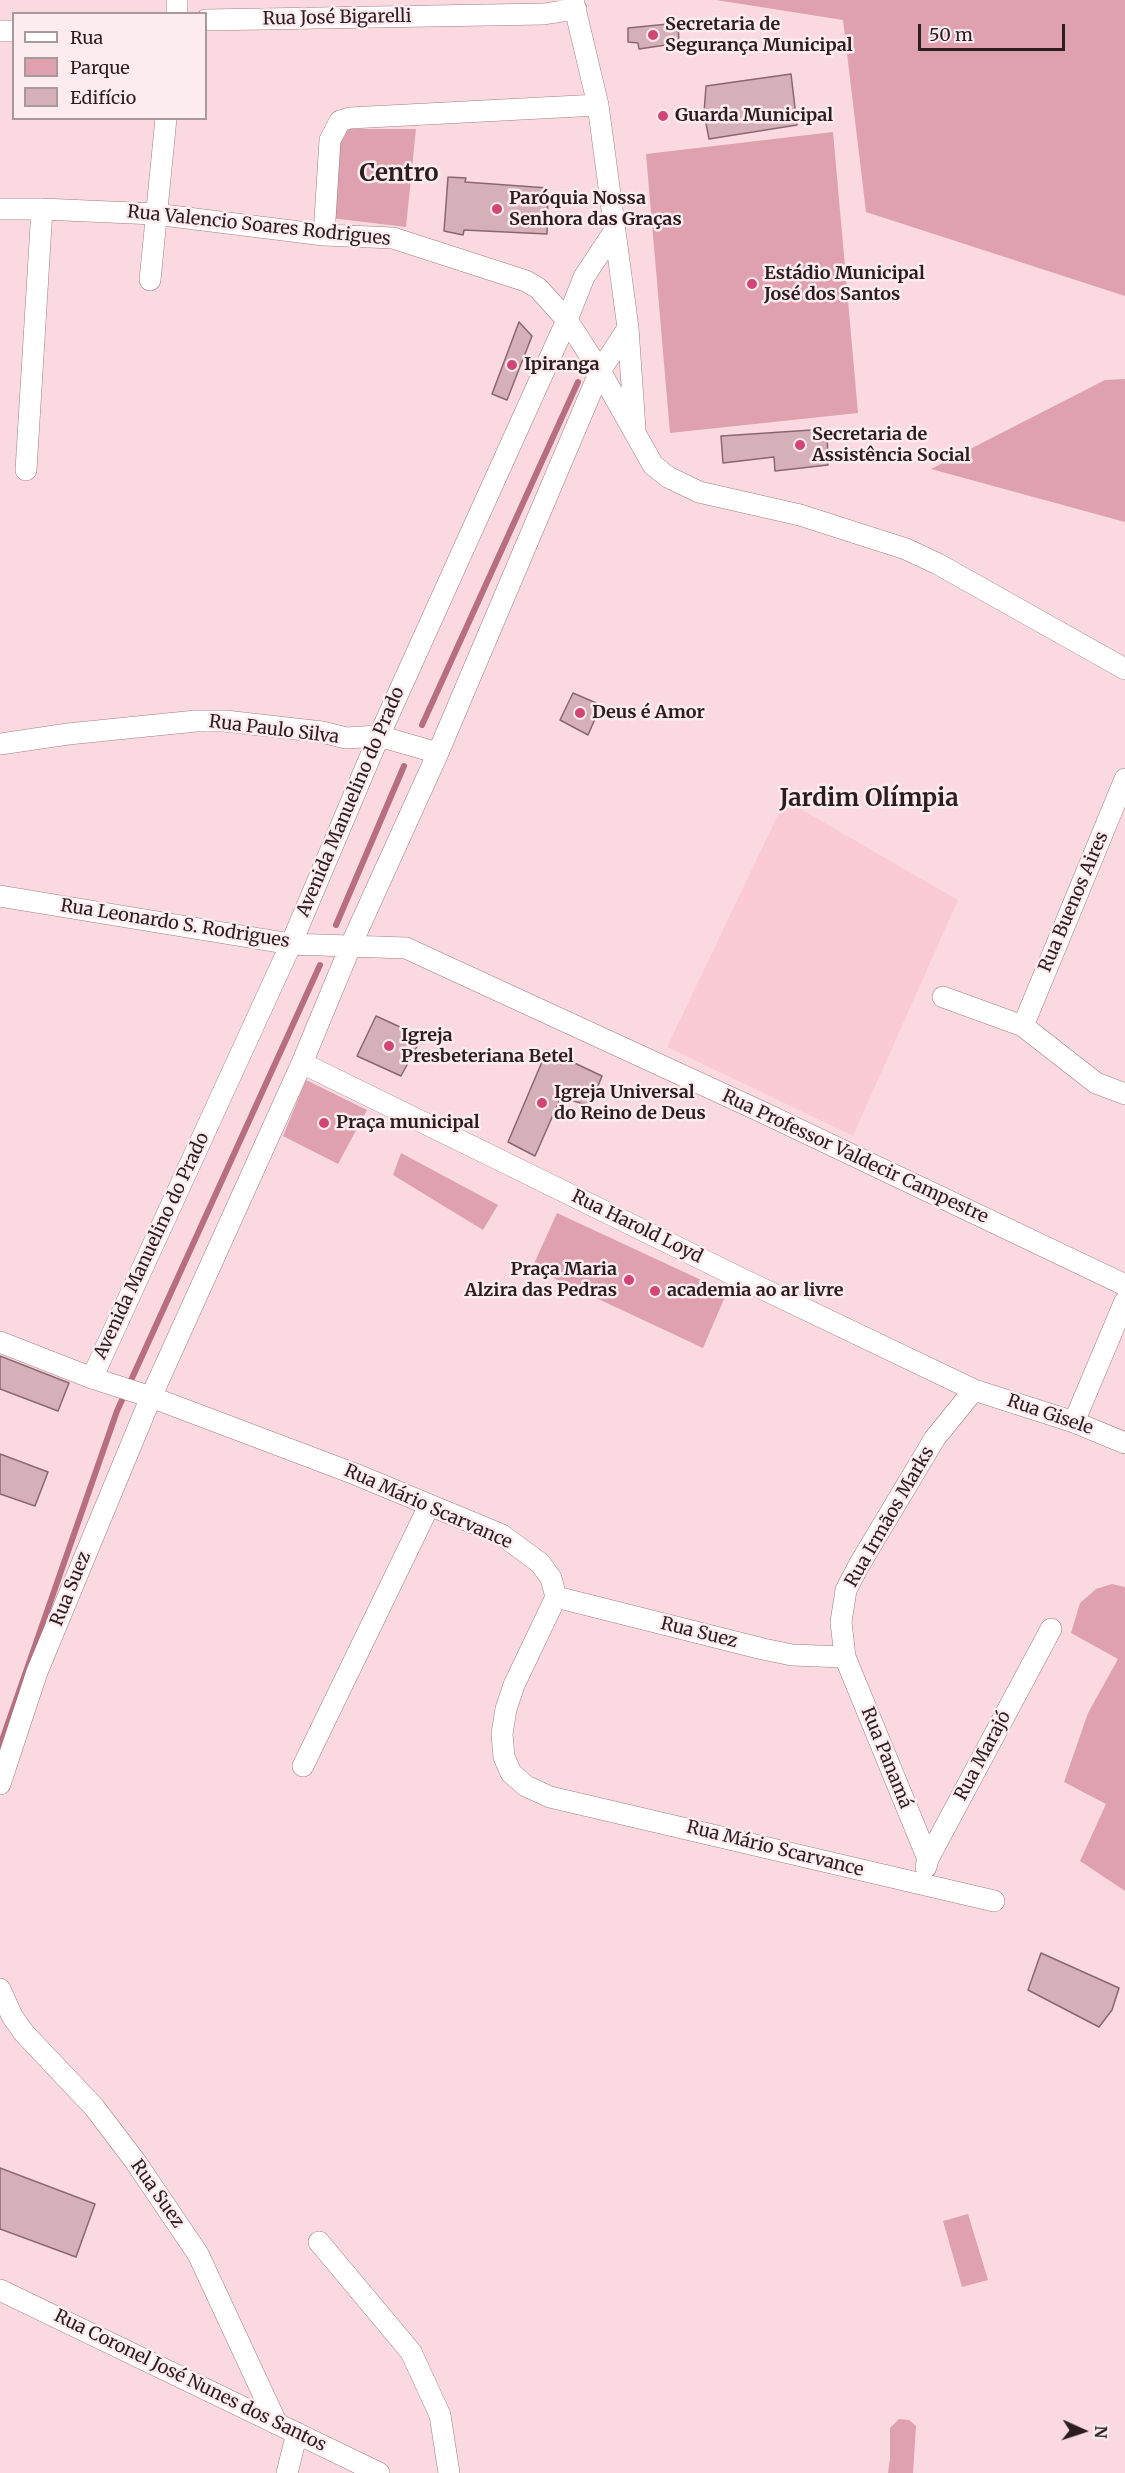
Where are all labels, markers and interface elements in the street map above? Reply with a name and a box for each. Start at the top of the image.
street label: Rua José Bigarelli [262,6,412,30]
legend [12,12,207,120]
scale bar [921,12,1068,50]
place label: Secretaria de Segurança Municipal [665,14,853,57]
text: 50 m [929,23,973,46]
text: Rua [70,26,103,49]
marker: Secretaria de Segurança Municipal [646,28,660,42]
text: Parque [70,56,130,79]
text: Edifício [70,86,136,109]
place label: Guarda Municipal [675,105,833,127]
marker: Guarda Municipal [656,109,670,123]
district label: Centro [359,160,439,188]
place label: Paróquia Nossa Senhora das Graças [509,188,682,230]
street label: Rua Valencio Soares Rodrigues [126,201,392,251]
marker: Paróquia Nossa Senhora das Graças [490,202,504,216]
place label: Estádio Municipal José dos Santos [764,263,925,306]
marker: Estádio Municipal José dos Santos [745,277,759,291]
place label: Ipiranga [524,354,600,376]
marker: Ipiranga [505,358,519,372]
place label: Secretaria de Assistência Social [812,424,970,466]
marker: Secretaria de Assistência Social [793,438,807,452]
street label: Avenida Manuelino do Prado [293,684,409,920]
place label: Deus é Amor [592,702,705,724]
marker: Deus é Amor [573,706,587,720]
street label: Rua Paulo Silva [208,711,340,749]
district label: Jardim Olímpia [779,785,959,813]
street label: Rua Buenos Aires [1035,829,1113,975]
street label: Rua Leonardo S. Rodrigues [59,895,291,953]
place label: Igreja Presbeteriana Betel [401,1025,574,1068]
marker: Igreja Presbeteriana Betel [382,1039,396,1053]
place label: Igreja Universal do Reino de Deus [554,1082,706,1124]
street label: Rua Professor Valdecir Campestre [719,1086,991,1228]
marker: Igreja Universal do Reino de Deus [535,1096,549,1110]
place label: Praça municipal [336,1112,480,1134]
marker: Praça municipal [317,1116,331,1130]
street label: Avenida Manuelino do Prado [90,1129,214,1363]
street label: Rua Harold Loyd [568,1186,706,1268]
place label: Praça Maria Alzira das Pedras [464,1259,617,1302]
marker: Praça Maria Alzira das Pedras [622,1273,636,1287]
place label: academia ao ar livre [667,1280,844,1302]
marker: academia ao ar livre [648,1284,662,1298]
street label: Rua Gisele [1004,1390,1096,1440]
street label: Rua Irmãos Marks [841,1443,939,1591]
street label: Rua Mário Scarvance [341,1460,515,1554]
street label: Rua Suez [46,1549,96,1629]
street label: Rua Suez [658,1613,740,1653]
street label: Rua Panamá [856,1704,916,1812]
street label: Rua Marajó [950,1708,1016,1804]
street label: Rua Mário Scarvance [684,1817,866,1881]
street label: Rua Suez [126,2156,188,2232]
street label: Rua Coronel José Nunes dos Santos [50,2306,330,2456]
north arrow [1053,2401,1113,2461]
text: N [1091,2425,1111,2439]

